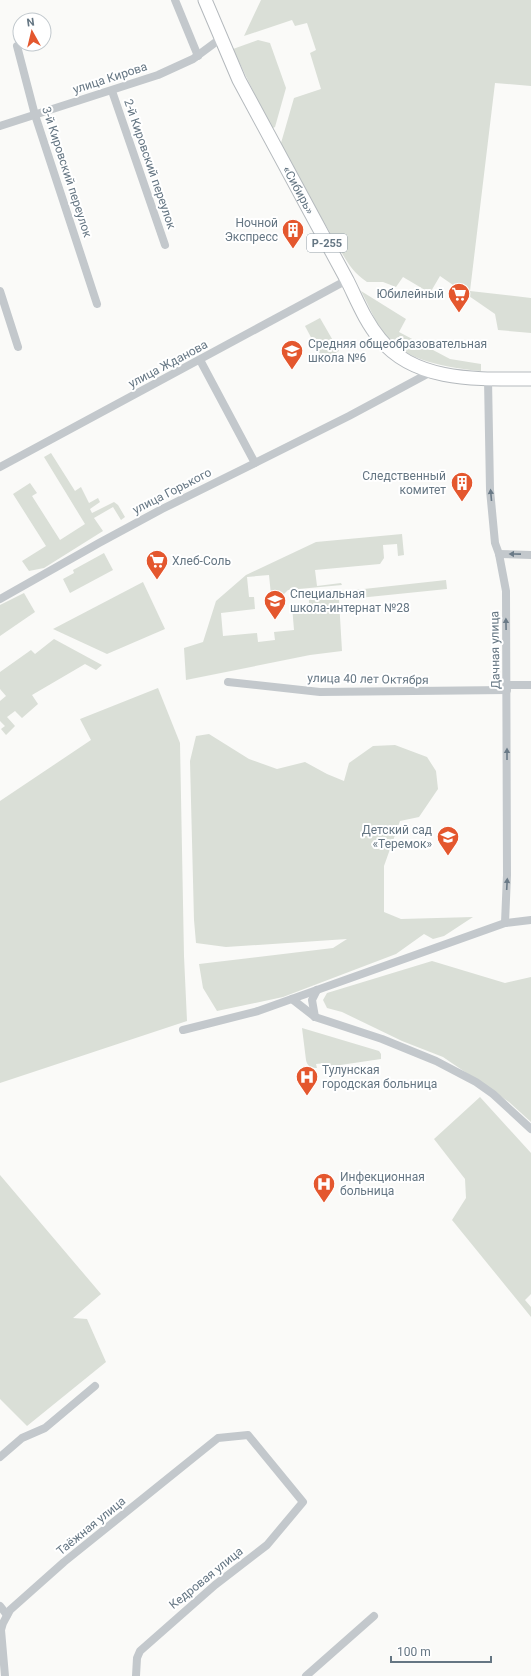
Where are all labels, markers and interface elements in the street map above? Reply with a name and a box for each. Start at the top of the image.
north arrow [12,12,52,52]
text: N [26,16,36,30]
street label: улица Кирова [71,59,149,97]
street label: 2-й Кировский переулок [121,97,179,231]
street label: 3-й Кировский переулок [39,105,95,240]
street label: «Сибирь» [280,164,317,217]
place label: Ночной Экспресс [225,216,278,244]
building icon: Ночной Экспресс [280,217,306,250]
road number: Р-255 [307,234,347,252]
supermarket icon: Юбилейный [446,281,472,314]
place label: Юбилейный [376,287,444,301]
street label: улица Жданова [126,337,210,391]
place label: Средняя общеобразовательная школа №6 [308,337,487,365]
school or university icon: Средняя общеобразовательная школа №6 [279,338,305,371]
street label: улица Горького [130,465,214,517]
place label: Следственный комитет [362,469,446,497]
building icon: Следственный комитет [449,470,475,503]
one-way arrow [487,489,494,501]
supermarket icon: Хлеб-Соль [144,548,170,581]
one-way arrow [509,551,521,558]
place label: Хлеб-Соль [172,554,231,568]
place label: Специальная школа-интернат №28 [290,587,410,615]
school or university icon: Специальная школа-интернат №28 [262,588,288,621]
street label: Дачная улица [487,611,503,689]
one-way arrow [503,617,509,630]
street label: улица 40 лет Октября [307,671,429,687]
one-way arrow [504,747,510,760]
place label: Детский сад «Теремок» [362,823,432,851]
school or university icon: Детский сад «Теремок» [435,824,461,857]
one-way arrow [504,877,510,890]
place label: Тулунская городская больница [322,1063,437,1091]
hospital icon: Тулунская городская больница [294,1064,320,1097]
place label: Инфекционная больница [340,1170,425,1198]
hospital icon: Инфекционная больница [311,1171,337,1204]
street label: Таёжная улица [54,1494,128,1558]
street label: Кедровая улица [166,1544,246,1612]
scale bar [391,1638,491,1664]
text: 100 m [397,1645,431,1659]

